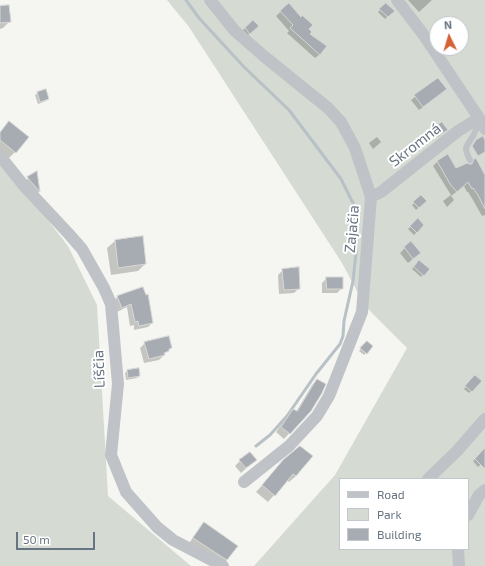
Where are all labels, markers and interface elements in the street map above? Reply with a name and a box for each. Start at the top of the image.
north arrow [429,16,469,56]
text: N [443,18,453,31]
street label: Skromná [386,119,444,171]
street label: Zajačia [341,204,363,254]
street label: Líščia [89,350,109,388]
legend [339,478,469,550]
text: Road [377,487,405,501]
text: Park [377,507,402,521]
scale bar [18,524,97,550]
text: Building [377,527,421,541]
text: 50 m [23,532,50,546]

